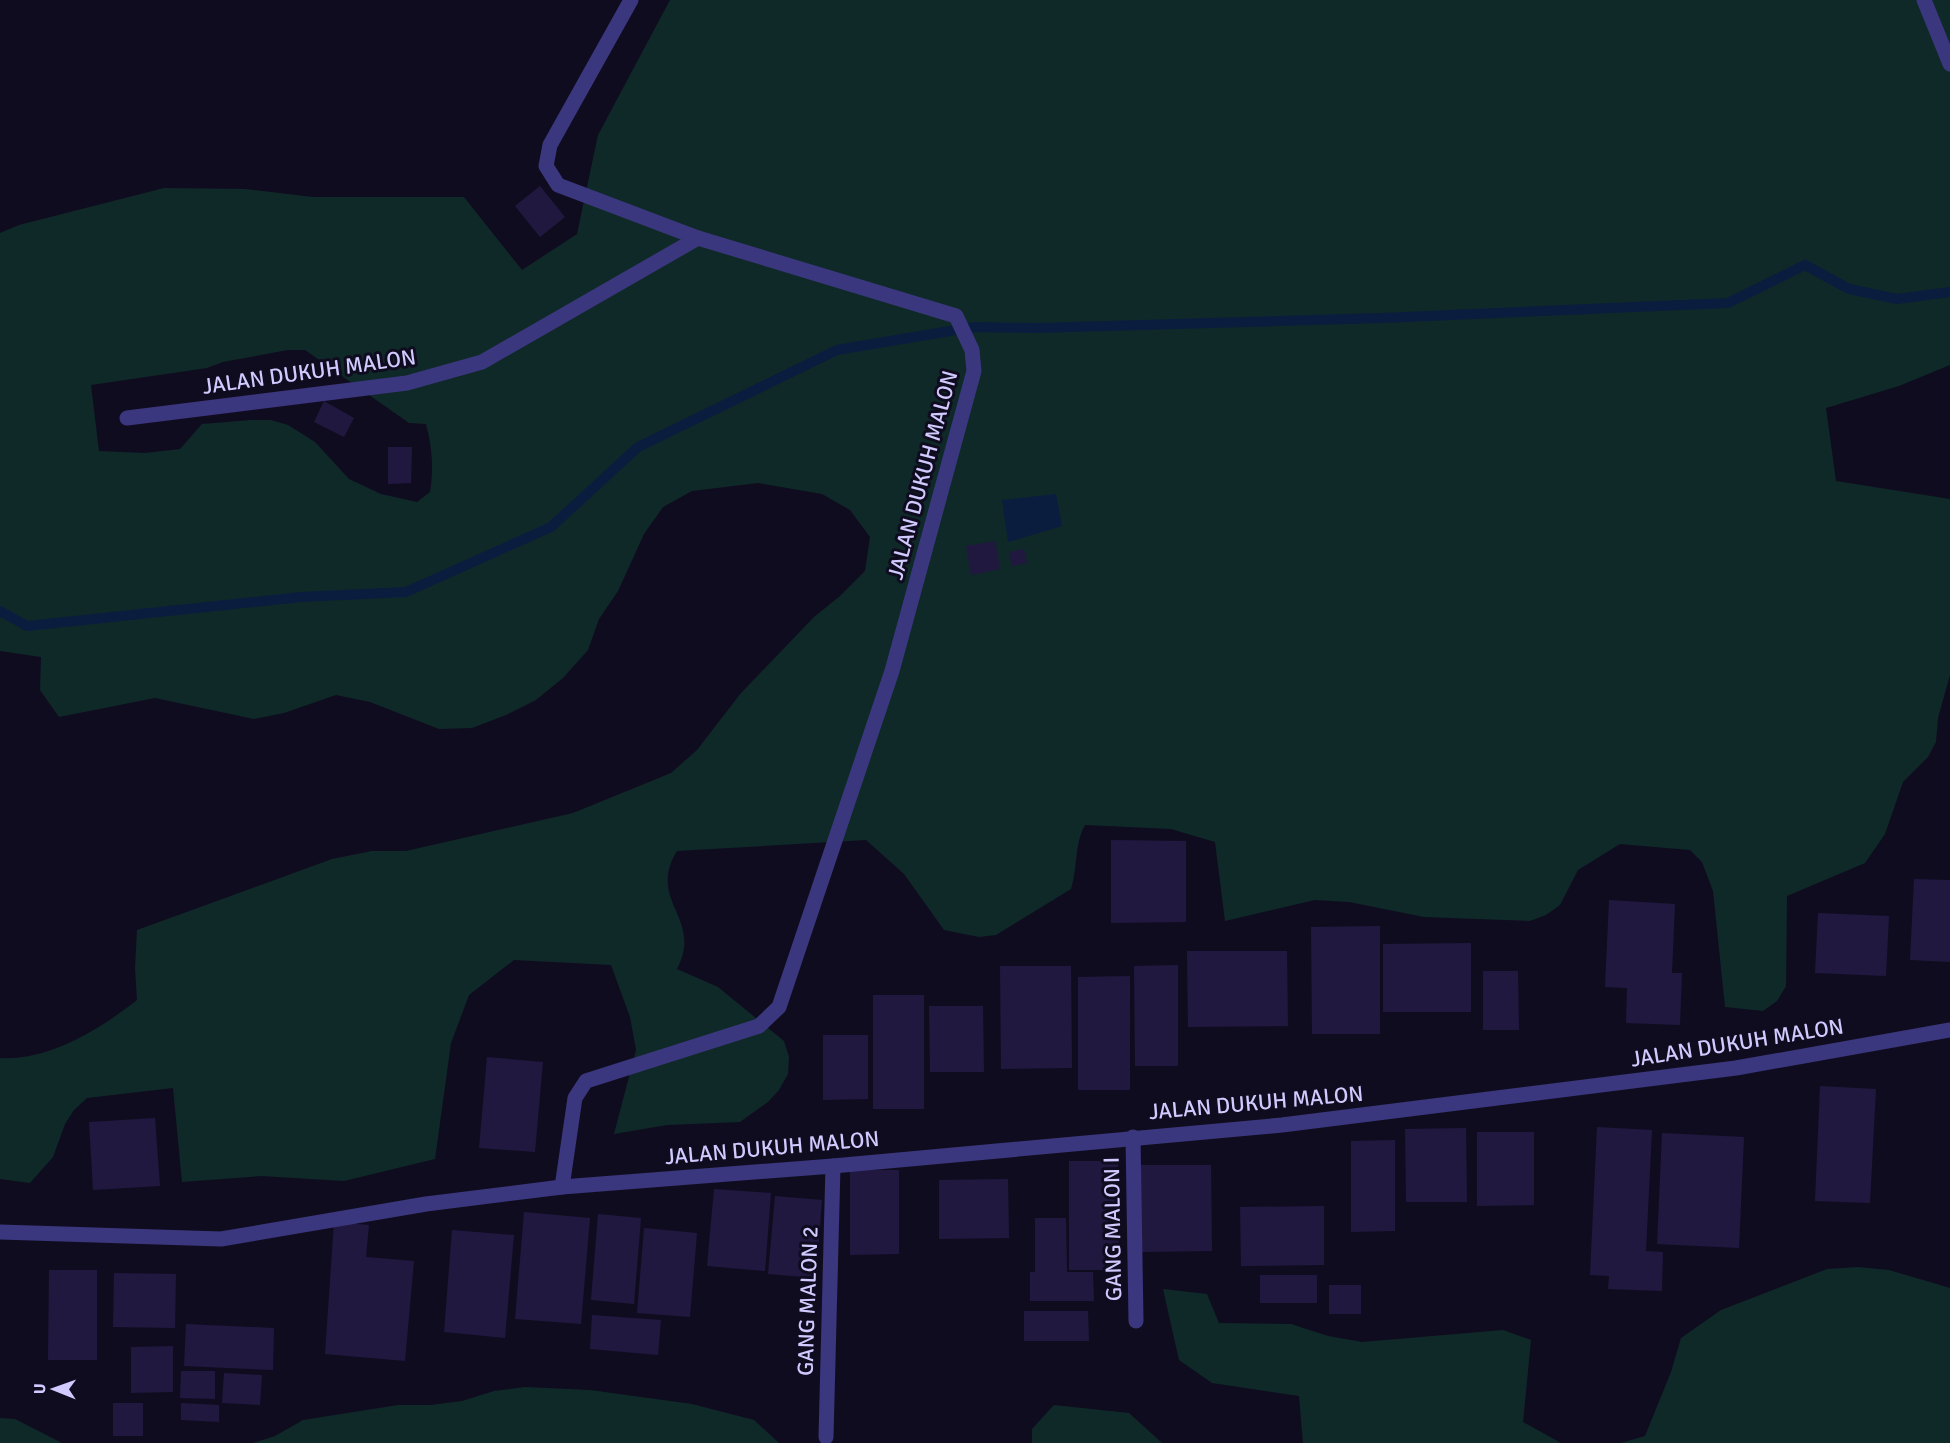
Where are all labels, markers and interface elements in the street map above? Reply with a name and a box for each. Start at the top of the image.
street label: JALAN DUKUH MALON [201,343,418,400]
street label: JALAN DUKUH MALON [882,368,963,583]
street label: JALAN DUKUH MALON [1629,1012,1846,1073]
street label: JALAN DUKUH MALON [1148,1080,1364,1125]
street label: JALAN DUKUH MALON [664,1125,880,1170]
street label: GANG MALON I [1098,1157,1127,1301]
street label: GANG MALON 2 [791,1226,824,1376]
north arrow [24,1359,84,1419]
text: U [30,1383,50,1394]

